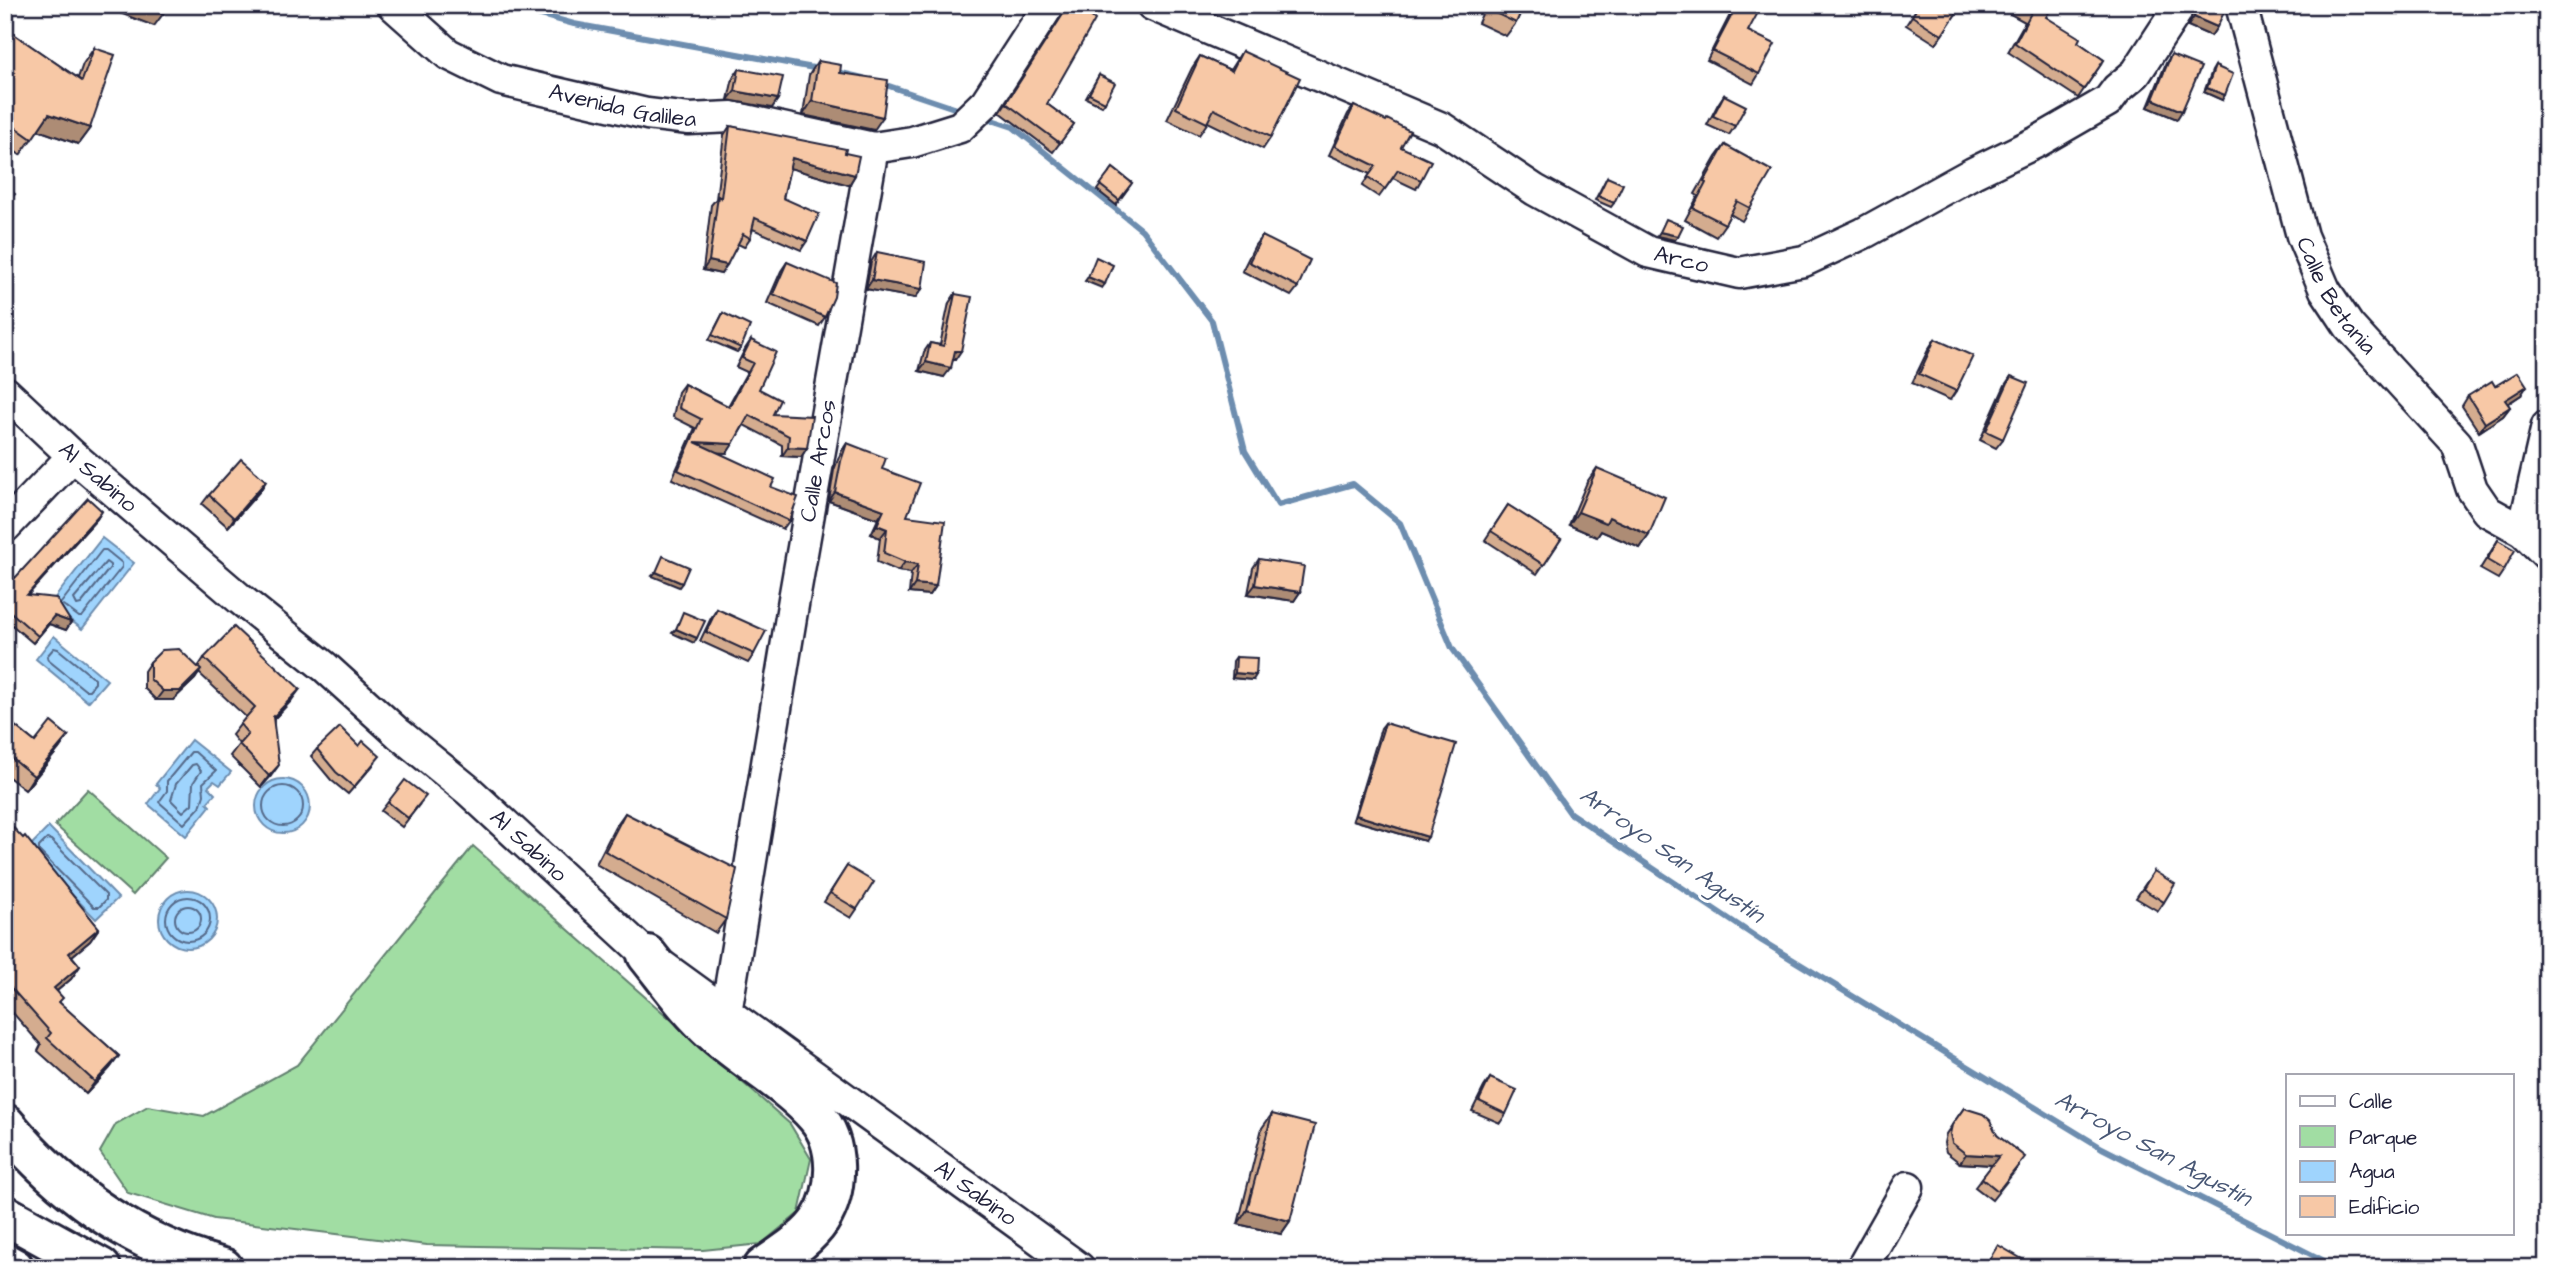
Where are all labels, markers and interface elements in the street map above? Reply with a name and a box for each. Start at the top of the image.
street label: Avenida Galilea [546,76,697,135]
street label: Calle Betania [2288,232,2384,362]
street label: Arco [1651,238,1712,282]
street label: Calle Arcos [792,397,845,524]
street label: Al Sabino [51,434,144,520]
water label: Arroyo San Agustín [1572,778,1773,933]
street label: Al Sabino [483,802,574,890]
legend [2286,1074,2514,1234]
water label: Arroyo San Agustín [2048,1083,2259,1217]
text: Calle [2349,1087,2393,1116]
text: Parque [2349,1123,2417,1152]
street label: Al Sabino [928,1152,1023,1234]
text: Agua [2349,1157,2395,1188]
text: Edificio [2349,1193,2419,1222]

